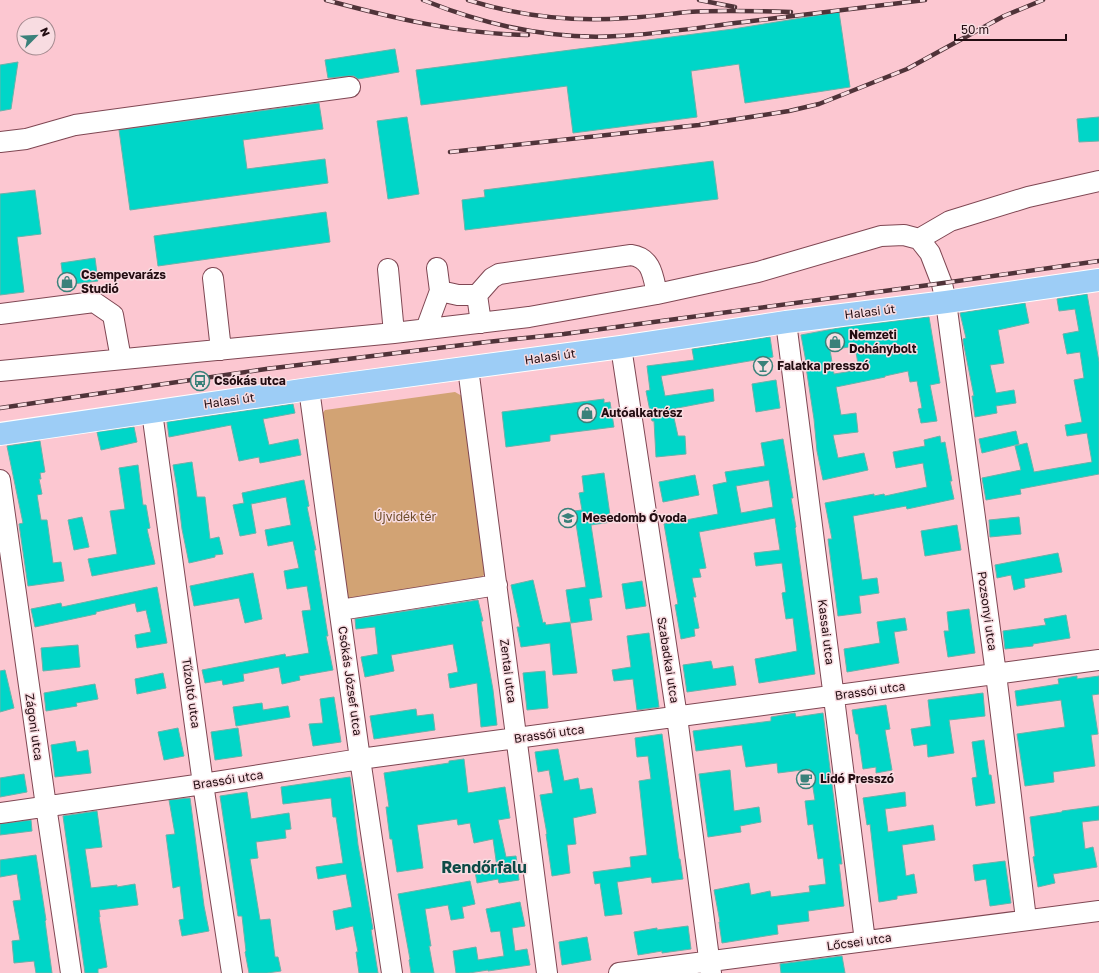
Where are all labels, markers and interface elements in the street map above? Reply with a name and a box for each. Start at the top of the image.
north arrow [16,16,56,56]
scale bar [955,16,1066,42]
text: 50 m [961,22,989,37]
text: N [38,25,53,38]
place label: Csempevarázs Studió [81,267,166,296]
shop icon: Csempevarázs Studió [56,271,78,293]
street label: Halasi út [844,301,896,322]
place label: Nemzeti Dohánybolt [849,327,917,356]
shop icon: Nemzeti Dohánybolt [824,331,846,353]
street label: Halasi út [524,345,576,367]
bar icon: Falatka presszó [752,355,774,377]
place label: Falatka presszó [777,358,869,373]
bus stop icon: Csókás utca [189,370,211,392]
place label: Csókás utca [214,373,286,388]
street label: Halasi út [203,389,255,411]
shop icon: Autóalkatrész [576,402,598,424]
place label: Autóalkatrész [601,405,682,420]
school or university icon: Mesedomb Óvoda [557,507,579,529]
park label: Újvidék tér [374,509,437,524]
place label: Mesedomb Óvoda [582,510,687,525]
street label: Pozsonyi utca [974,570,1000,652]
street label: Kassai utca [815,598,838,666]
street label: Szabadkai utca [654,616,683,704]
street label: Csókás József utca [335,625,366,737]
street label: Zentai utca [497,638,520,704]
street label: Tűzoltó utca [179,657,204,729]
street label: Brassói utca [834,678,906,703]
street label: Zágoni utca [22,692,47,761]
street label: Brassói utca [513,721,585,746]
street label: Brassói utca [192,767,264,792]
cafe icon: Lidó Presszó [795,768,817,790]
place label: Lidó Presszó [820,771,894,786]
district label: Rendőrfalu [441,857,527,877]
street label: Lőcsei utca [826,930,892,953]

